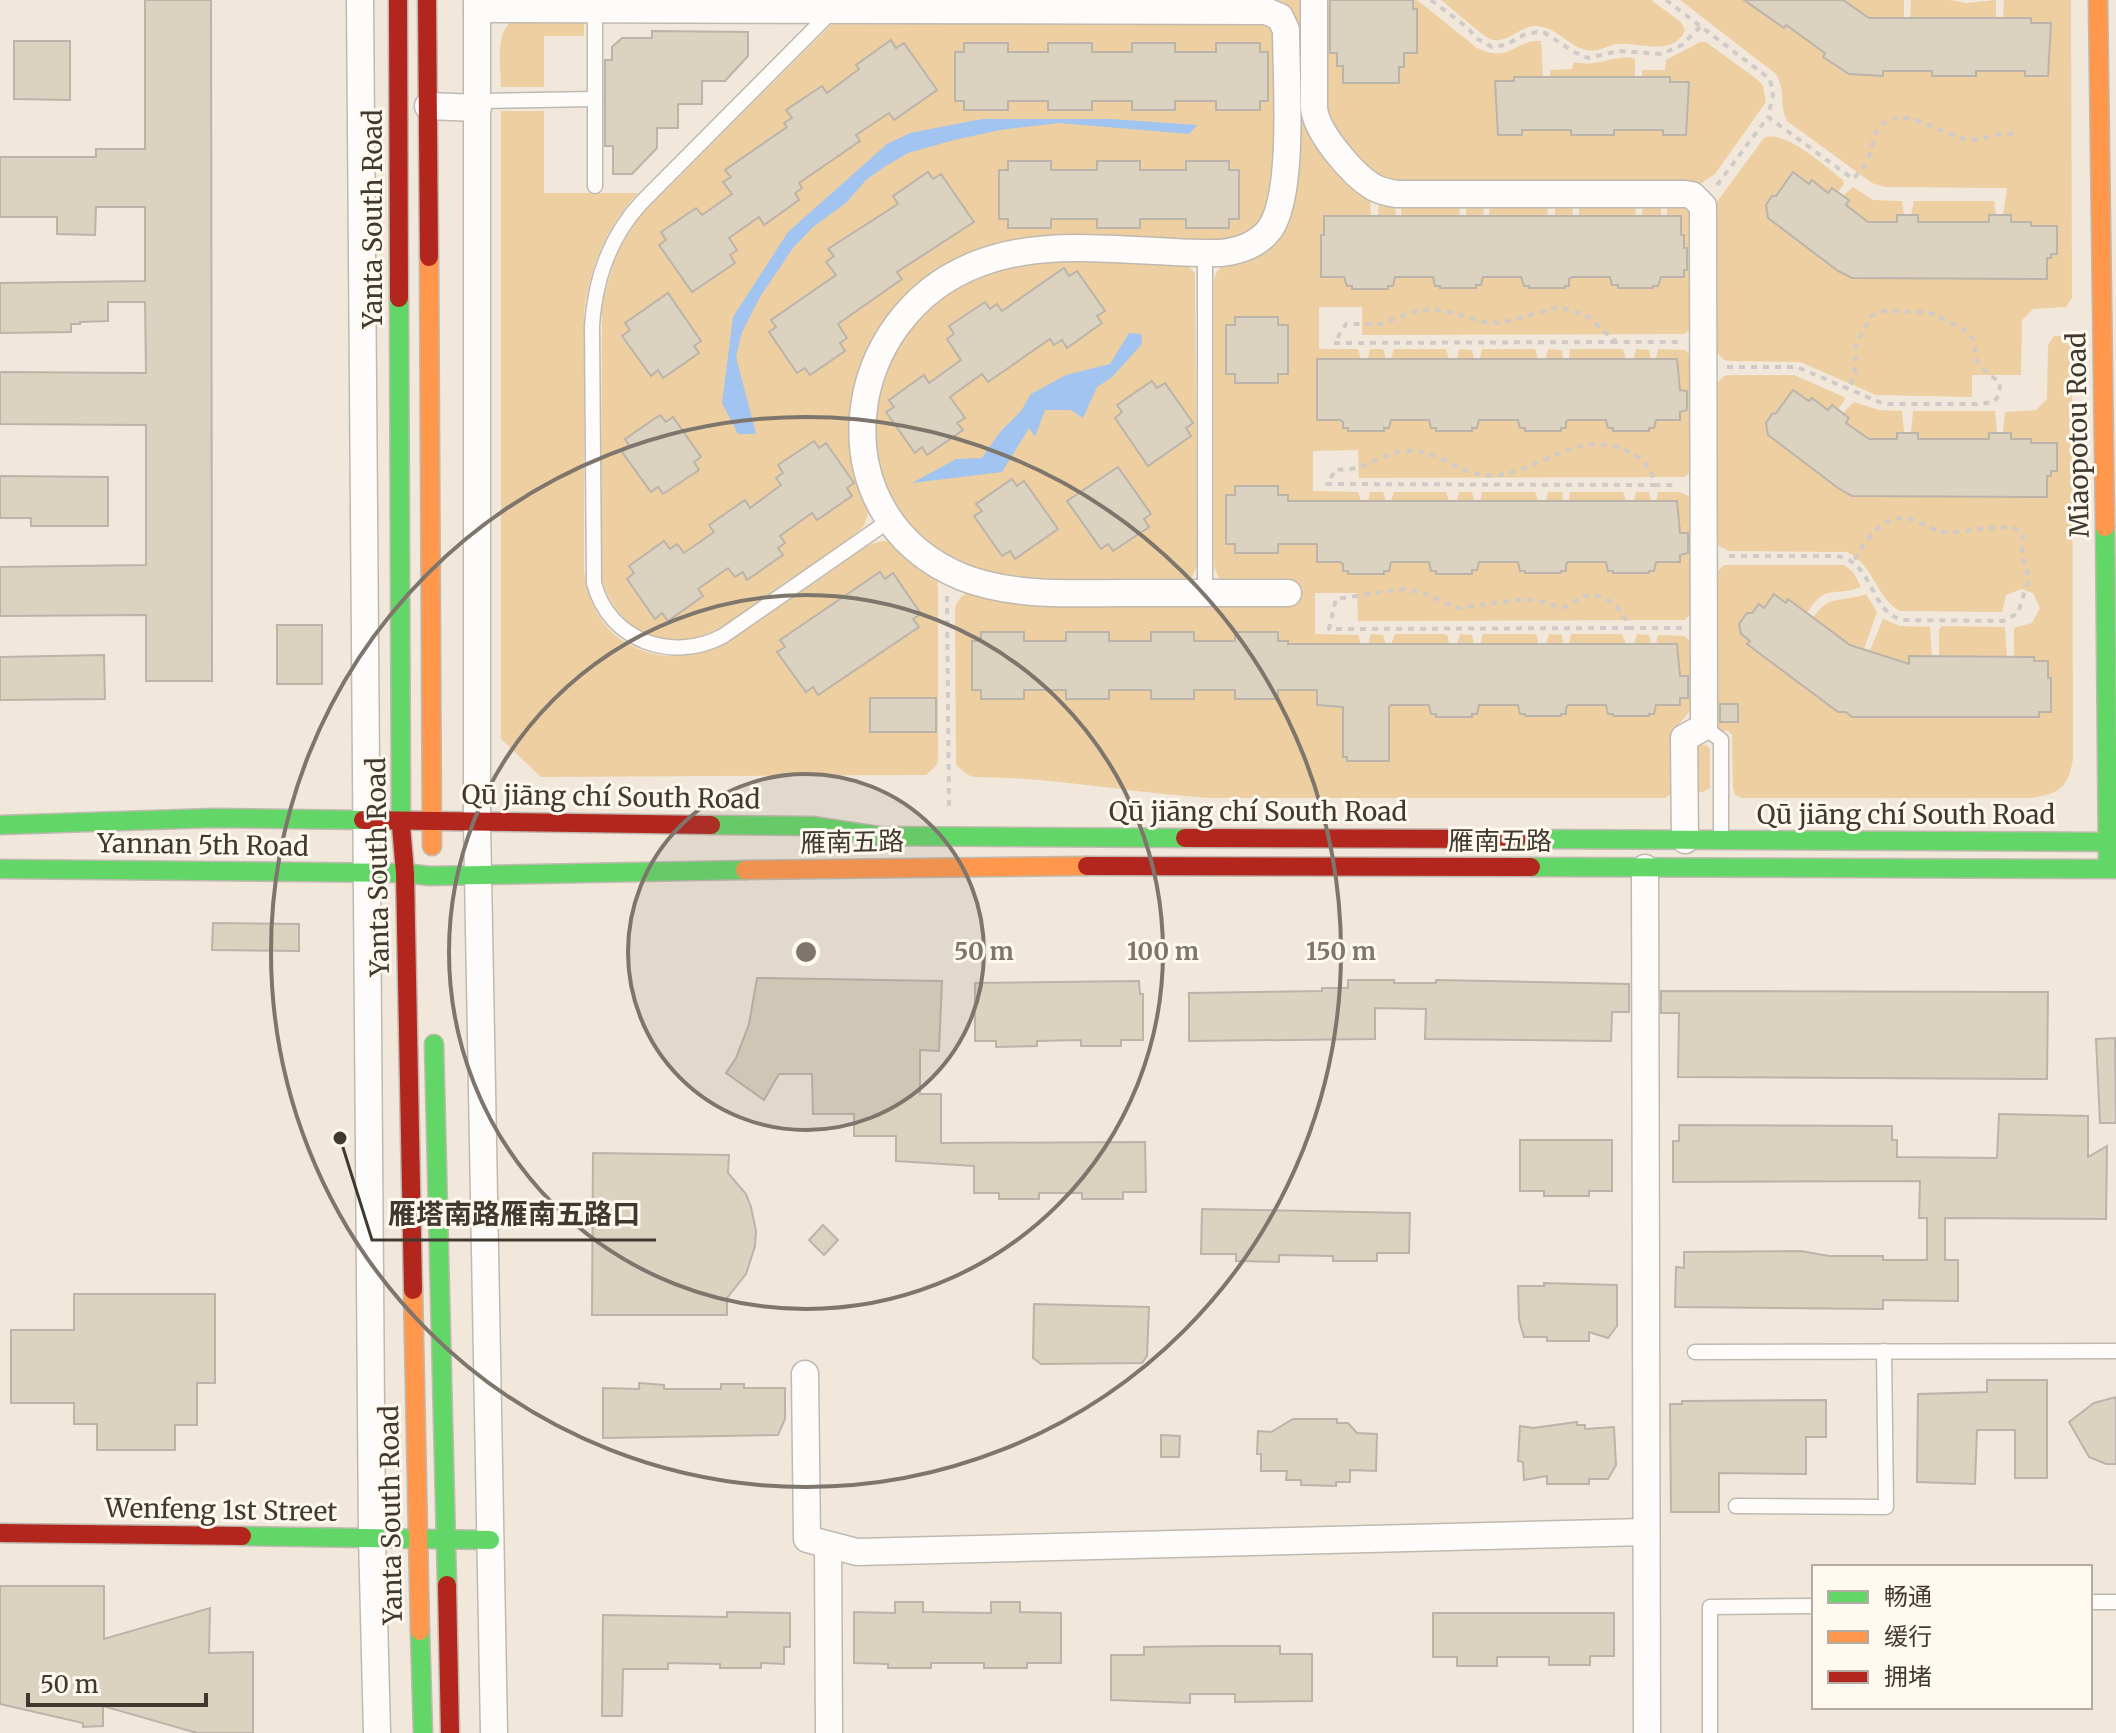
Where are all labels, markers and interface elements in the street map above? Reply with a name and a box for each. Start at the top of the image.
street label: Yanta South Road [356,109,389,330]
street label: Miaopotou Road [2059,332,2096,538]
street label: Yanta South Road [359,757,396,978]
street label: Qū jiāng chí South Road [461,777,761,816]
street label: Qū jiāng chí South Road [1109,795,1408,828]
street label: Qū jiāng chí South Road [1757,798,2056,831]
street label: 雁南五路 [800,824,904,859]
street label: 雁南五路 [1448,824,1552,857]
street label: Yannan 5th Road [96,826,309,863]
text: 50 m [954,936,1014,967]
text: 100 m [1127,936,1199,967]
text: 150 m [1306,936,1376,967]
centre of rings [792,938,820,966]
callout: 雁塔南路雁南五路口 [372,1188,656,1240]
text: 雁塔南路雁南五路口 [388,1196,640,1232]
street label: Yanta South Road [372,1405,409,1626]
street label: Wenfeng 1st Street [103,1491,338,1528]
legend [1812,1565,2092,1709]
text: 畅通 [1884,1581,1932,1612]
text: 缓行 [1884,1621,1932,1652]
scale bar [28,1657,206,1707]
text: 拥堵 [1884,1661,1932,1692]
text: 50 m [40,1669,99,1700]

